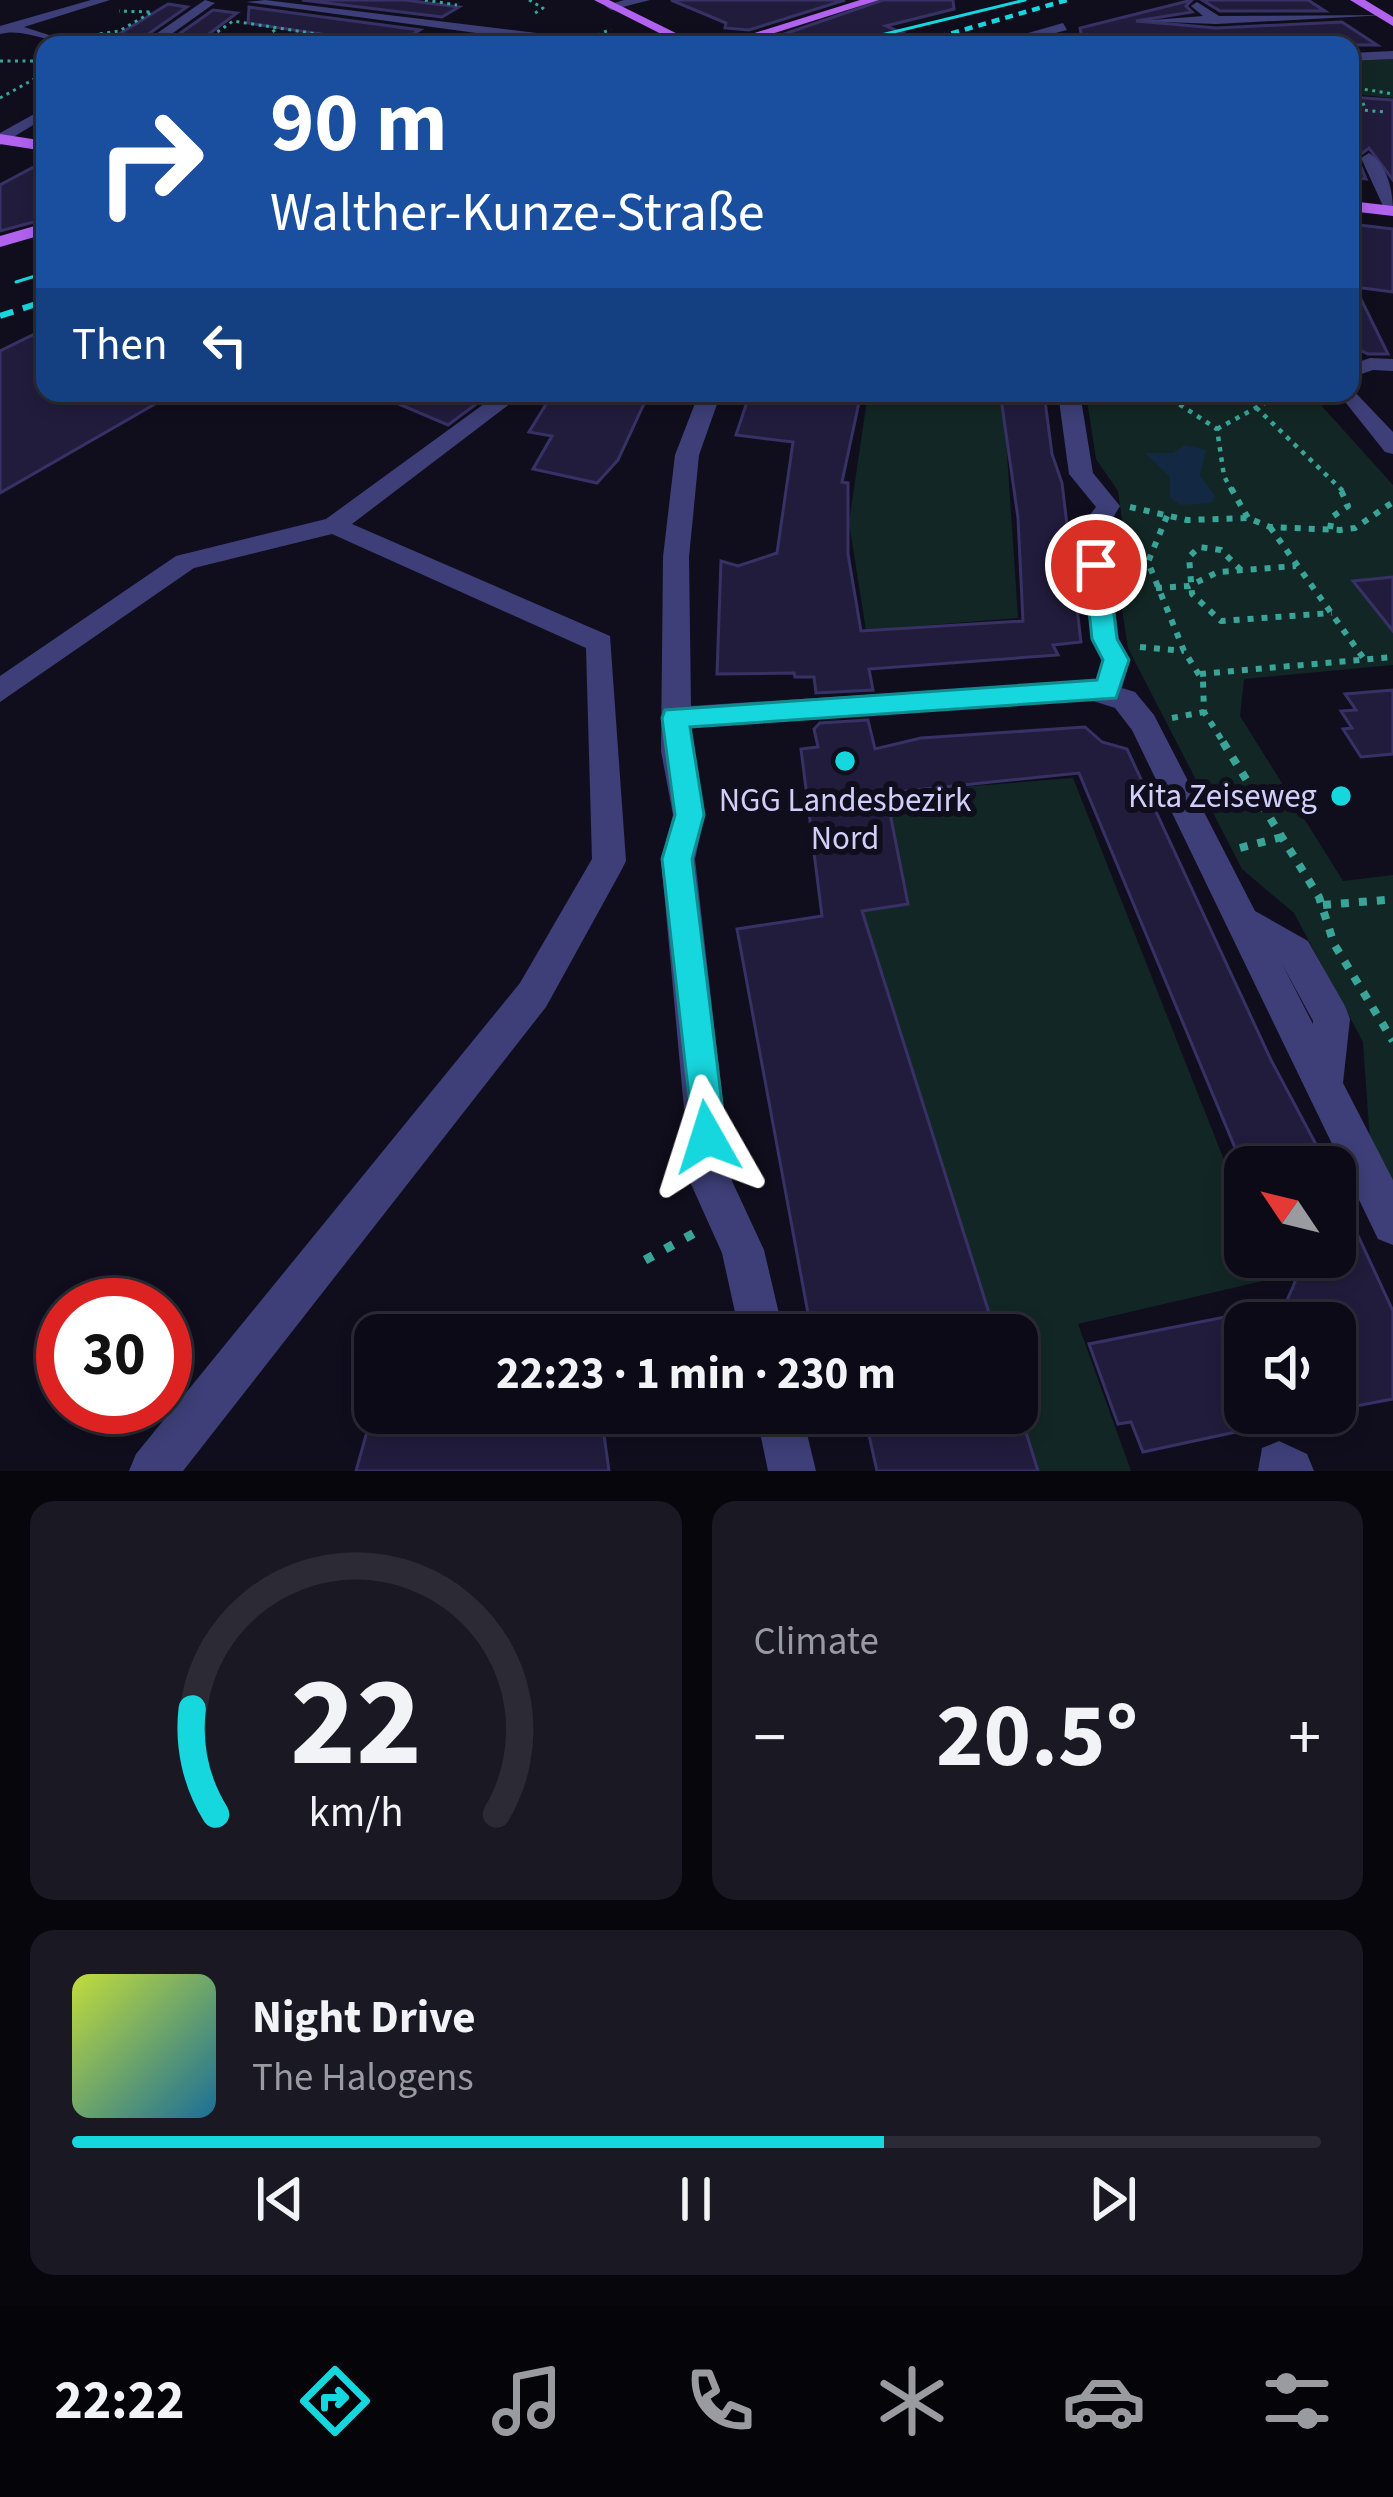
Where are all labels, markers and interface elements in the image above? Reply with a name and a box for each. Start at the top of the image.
text: 90 m [270,64,448,184]
icon: right [72,84,228,240]
text: Walther-Kunze-Straße [270,175,765,252]
icon: left [192,312,258,378]
text: Then [72,313,168,377]
pin [1045,514,1147,616]
icon: arrive [1063,532,1129,598]
marker: NGG Landesbezirk Nord [832,748,858,774]
place label: Kita Zeiseweg [1128,773,1317,820]
place label: NGG Landesbezirk Nord [719,777,972,862]
marker: Kita Zeiseweg [1328,783,1354,809]
position arrow [644,1074,770,1200]
north arrow [1224,1146,1356,1278]
map controls [1224,1146,1356,1434]
speed limit sign: 30 [36,1278,192,1434]
button: sound [1224,1302,1356,1434]
text: 22:23 · 1 min · 230 m [496,1342,896,1406]
text: Climate [754,1614,879,1670]
text: 22 [290,1635,422,1813]
text: 20.5° [936,1673,1138,1801]
text: − [754,1691,786,1785]
text: + [1288,1691,1321,1785]
text: km/h [308,1781,403,1842]
text: Night Drive [252,1986,476,2050]
text: The Halogens [252,2050,474,2106]
icon: previous [247,2166,313,2232]
icon: pause [663,2166,729,2232]
icon: next [1080,2166,1146,2232]
icon: directions [293,2359,377,2443]
icon: music [485,2359,569,2443]
icon: phone [678,2359,762,2443]
icon: climate [870,2359,954,2443]
icon: car [1062,2359,1146,2443]
icon: filters [1255,2359,1339,2443]
text: 22:22 [54,2363,184,2440]

